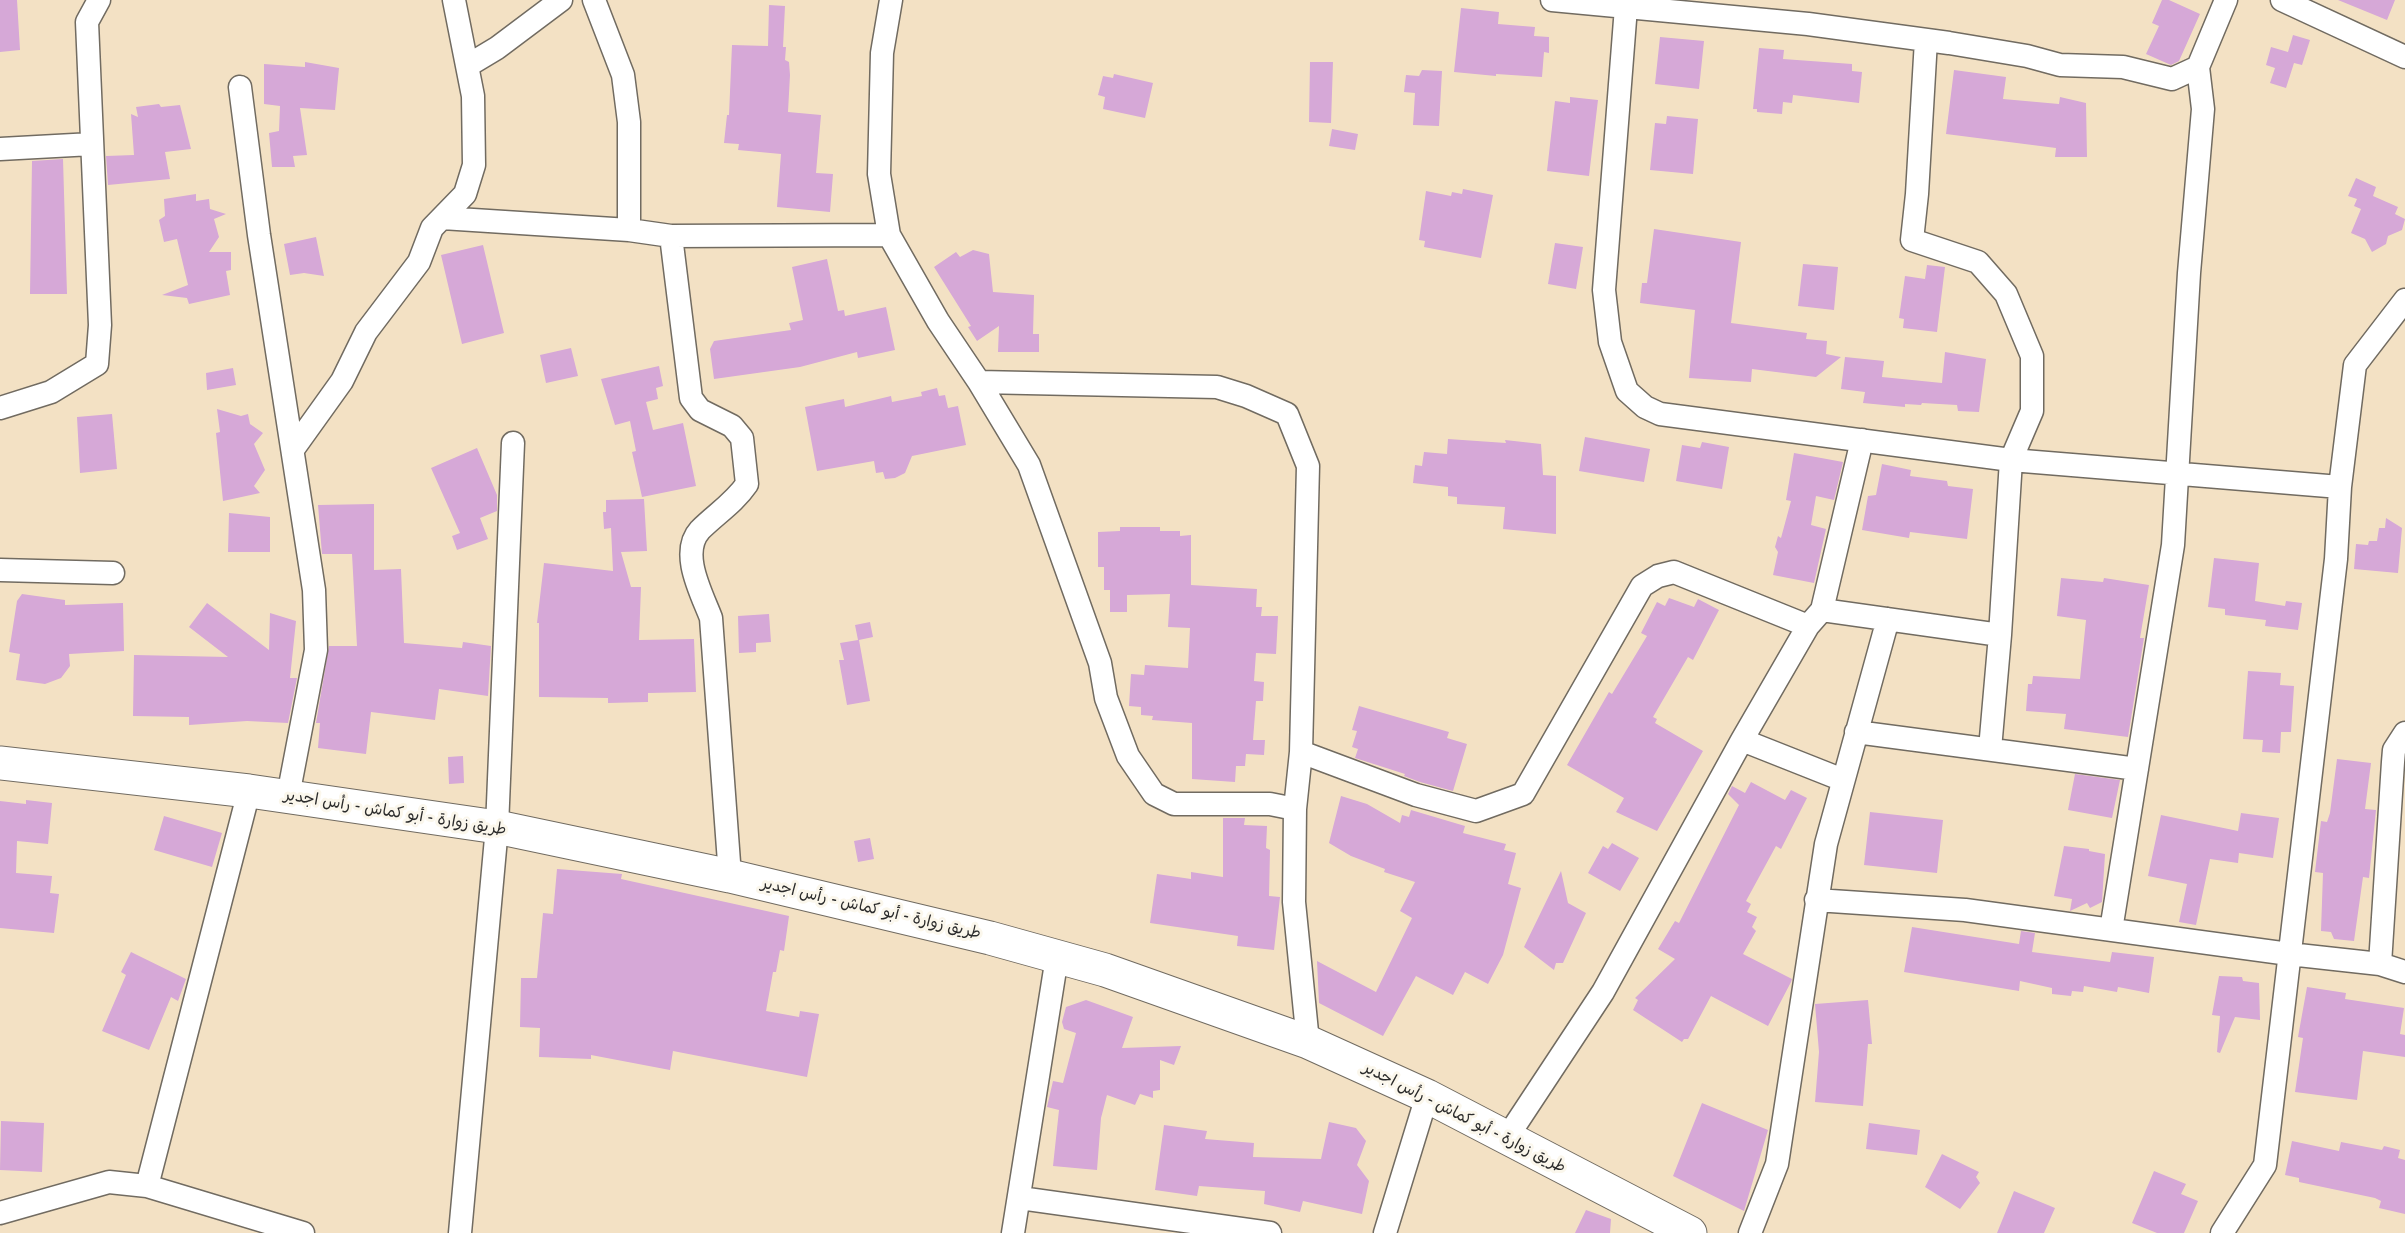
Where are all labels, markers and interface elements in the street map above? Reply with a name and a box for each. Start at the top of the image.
street label: طريق زوارة - أبو كماش - رأس اجدير [282,786,508,840]
street label: طريق زوارة - أبو كماش - رأس اجدير [759,874,983,944]
street label: طريق زوارة - أبو كماش - رأس اجدير [1359,1058,1569,1178]

